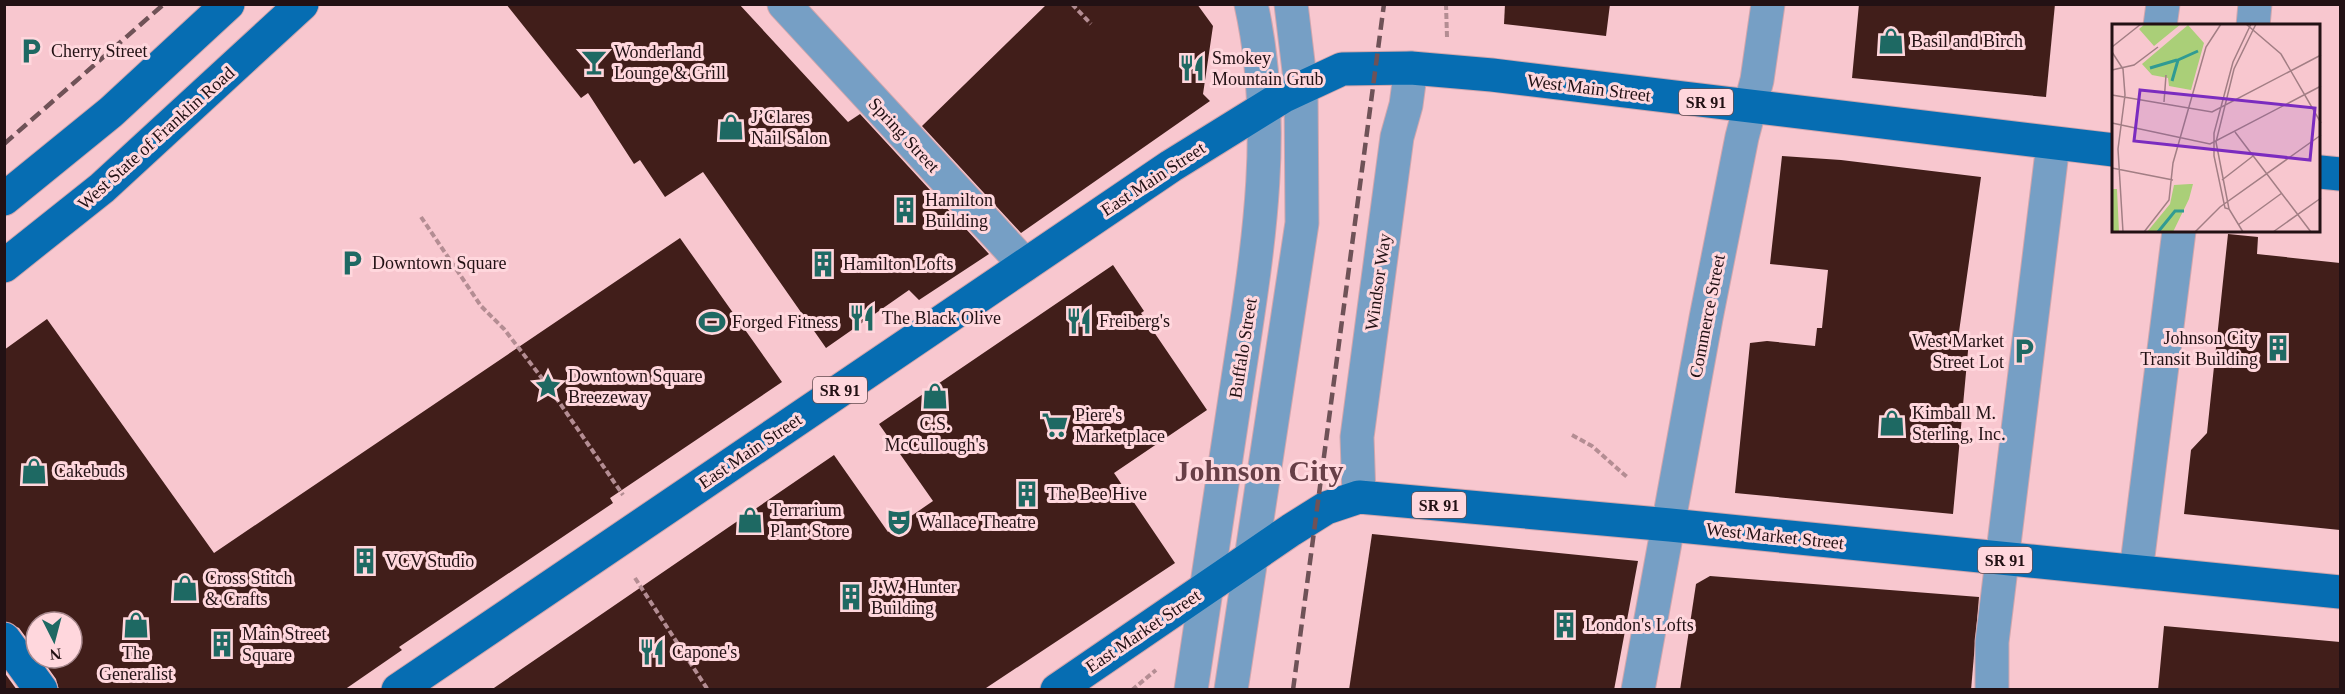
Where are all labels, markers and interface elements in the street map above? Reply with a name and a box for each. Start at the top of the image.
inset map [2112,24,2321,232]
shop icon: Basil and Birch [1876,26,1906,56]
place label: Basil and Birch [1911,31,2023,51]
parking icon: Cherry Street [16,36,46,66]
place label: Cherry Street [51,41,147,61]
place label: Wonderland Lounge & Grill [614,42,726,83]
bar icon: Wonderland Lounge & Grill [579,47,609,77]
place label: Smokey Mountain Grub [1212,48,1324,89]
restaurant icon: Smokey Mountain Grub [1177,53,1207,83]
street label: West State of Franklin Road [74,62,238,214]
street label: West Main Street [1526,70,1652,106]
road number: SR 91 [1679,89,1733,115]
street label: Spring Street [864,94,944,176]
place label: J’Clares Nail Salon [751,107,828,148]
shop icon: J’Clares Nail Salon [716,112,746,142]
street label: East Main Street [1097,138,1209,220]
place label: Hamilton Building [925,190,993,231]
building icon: Hamilton Building [890,195,920,225]
street label: Windsor Way [1361,232,1395,332]
parking icon: Downtown Square [337,248,367,278]
building icon: Hamilton Lofts [808,249,838,279]
place label: Downtown Square [372,253,506,273]
street label: Commerce Street [1685,253,1729,379]
place label: Hamilton Lofts [843,254,954,274]
street label: Buffalo Street [1225,296,1261,400]
restaurant icon: The Black Olive [847,303,877,333]
restaurant icon: Freiberg's [1064,306,1094,336]
sports icon: Forged Fitness [697,307,727,337]
place label: The Black Olive [882,308,1001,328]
place label: Freiberg's [1099,311,1170,331]
place label: Forged Fitness [732,312,838,332]
place label: Johnson City Transit Building [2140,328,2258,369]
place label: West Market Street Lot [1912,331,2004,372]
building icon: Johnson City Transit Building [2263,333,2293,363]
parking icon: West Market Street Lot [2009,336,2039,366]
place label: Downtown Square Breezeway [568,366,702,407]
place icon: Downtown Square Breezeway [533,371,563,401]
road number: SR 91 [813,377,867,403]
shop icon: C.S. McCullough's [920,381,950,411]
place label: Kimball M. Sterling, Inc. [1912,403,2005,444]
place label: Piere's Marketplace [1075,405,1165,446]
shop icon: Kimball M. Sterling, Inc. [1877,408,1907,438]
street label: East Main Street [695,409,805,493]
supermarket icon: Piere's Marketplace [1040,410,1070,440]
place label: C.S. McCullough's [884,414,986,455]
district label: Johnson City [1174,454,1344,487]
shop icon: Cakebuds [19,456,49,486]
place label: Cakebuds [54,461,125,481]
building icon: The Bee Hive [1012,479,1042,509]
place label: The Bee Hive [1047,484,1147,504]
road number: SR 91 [1412,492,1466,518]
place label: Terrarium Plant Store [770,500,850,541]
shop icon: Terrarium Plant Store [735,505,765,535]
theatre icon: Wallace Theatre [884,507,914,537]
place label: Wallace Theatre [919,512,1036,532]
street label: West Market Street [1705,519,1845,553]
building icon: VCV Studio [350,546,380,576]
road number: SR 91 [1978,547,2032,573]
place label: VCV Studio [385,551,474,571]
place label: Cross Stitch & Crafts [205,568,293,609]
shop icon: Cross Stitch & Crafts [170,573,200,603]
place label: J.W. Hunter Building [871,577,957,618]
building icon: J.W. Hunter Building [836,582,866,612]
street label: East Market Street [1082,585,1204,677]
north arrow [24,610,84,670]
shop icon: The Generalist [121,610,151,640]
building icon: London's Lofts [1550,610,1580,640]
place label: London's Lofts [1585,615,1694,635]
place label: Main Street Square [242,624,326,665]
building icon: Main Street Square [207,629,237,659]
restaurant icon: Capone's [637,637,667,667]
place label: Capone's [672,642,737,662]
place label: The Generalist [99,643,173,684]
text: N [48,645,62,664]

